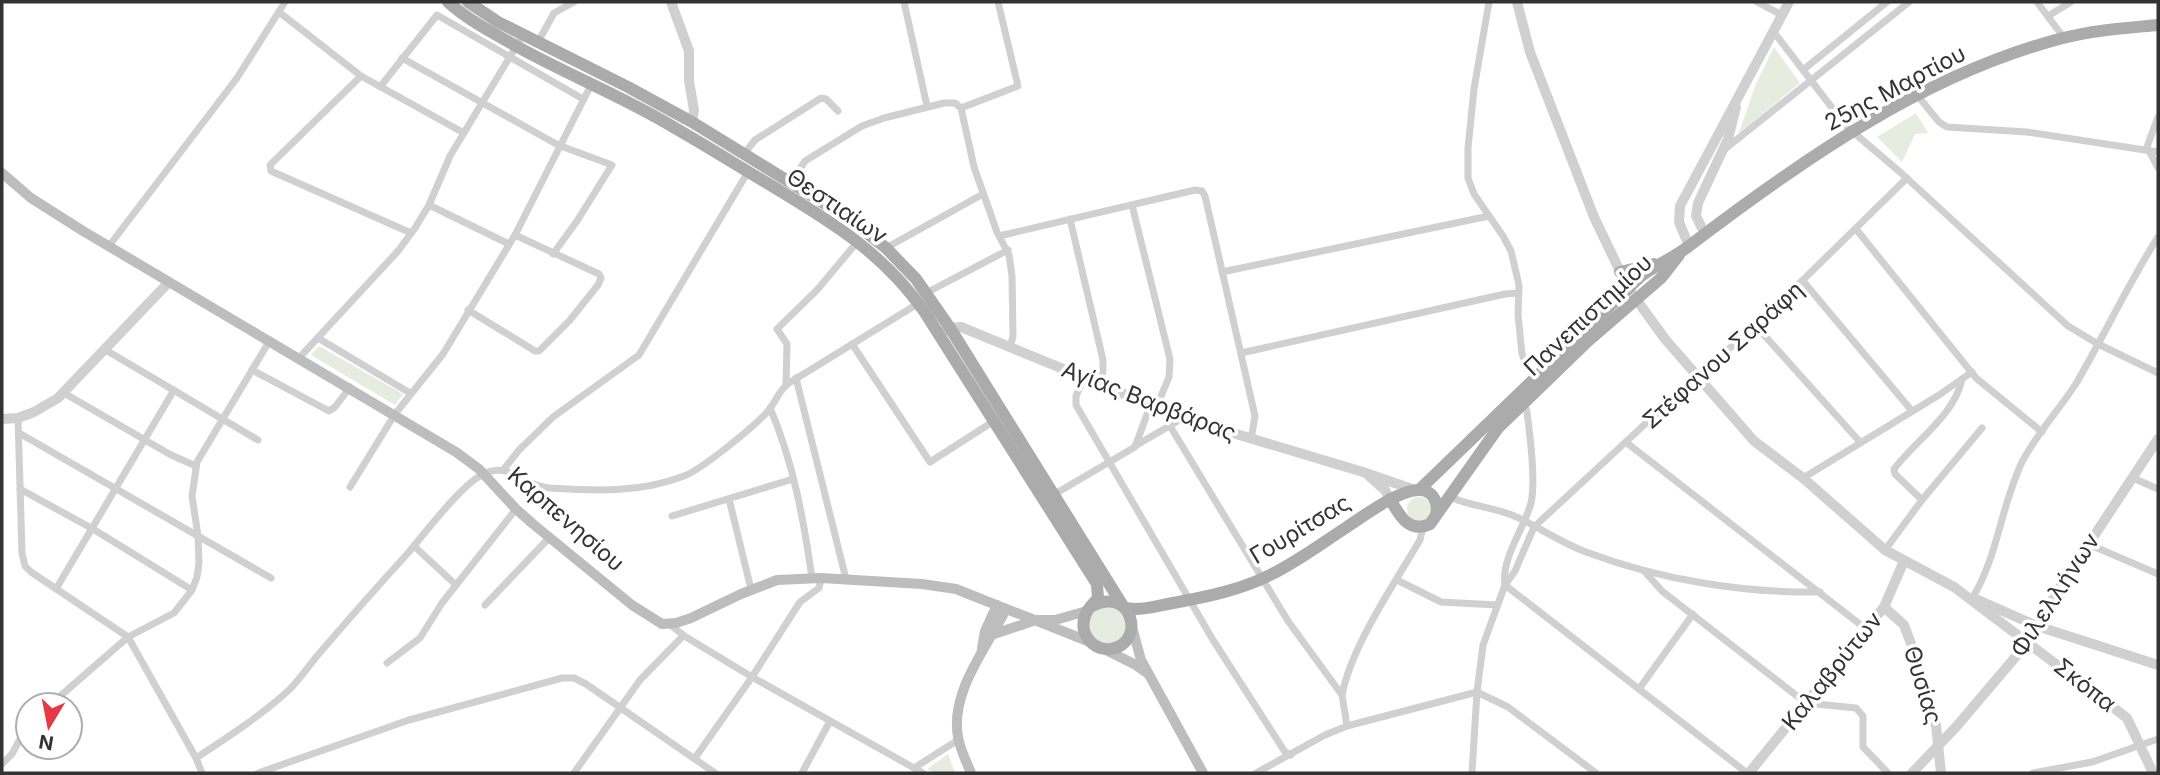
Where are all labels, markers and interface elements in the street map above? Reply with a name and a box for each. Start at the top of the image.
street label: 25ης Μαρτίου [1820,39,1970,137]
street label: Θεστιαίων [781,162,893,250]
street label: Πανεπιστημίου [1518,248,1658,382]
street label: Στέφανου Σαράφη [1637,275,1809,435]
street label: Αγίας Βαρβάρας [1058,355,1240,447]
street label: Καρπενησίου [502,461,630,577]
street label: Γουρίτσας [1245,488,1355,570]
street label: Φιλελλήνων [2005,528,2105,662]
street label: Καλαβρύτων [1776,606,1888,736]
street label: Θυσίας [1898,643,1948,727]
street label: Σκόπα [2049,652,2121,718]
north arrow [14,691,84,761]
text: N [37,730,55,755]

